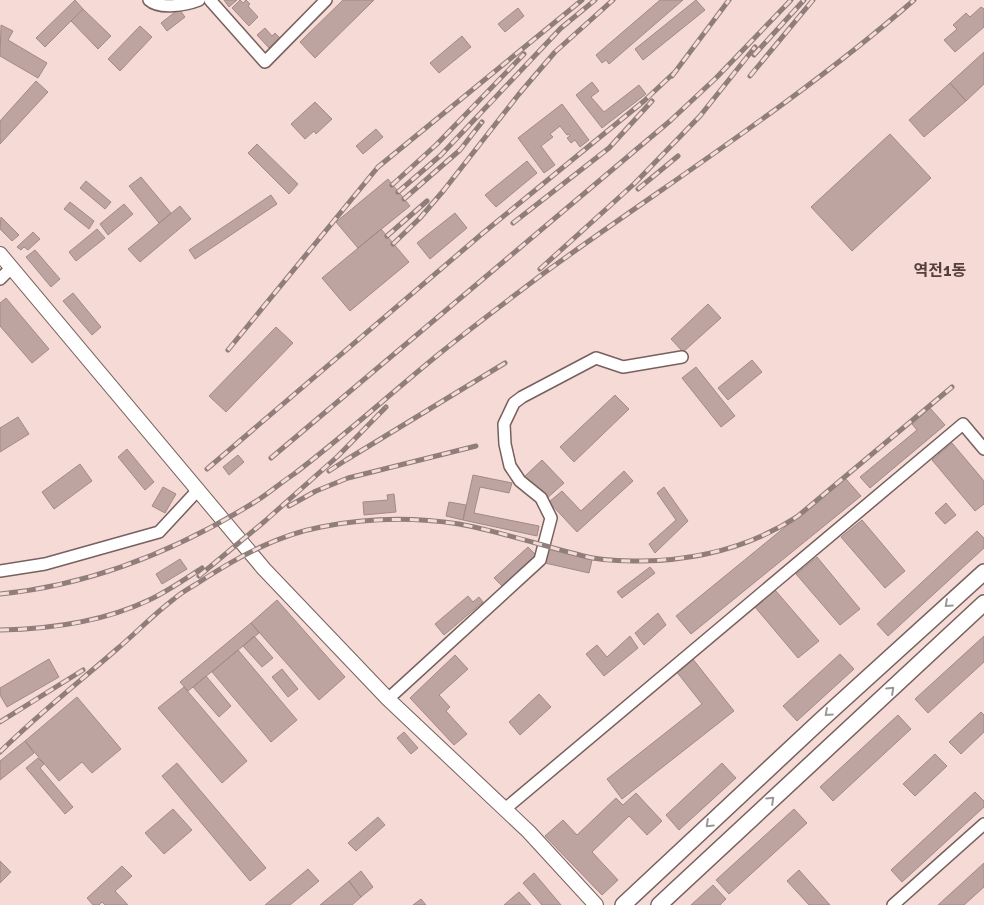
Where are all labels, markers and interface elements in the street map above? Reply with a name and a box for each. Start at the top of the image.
district label: 역전1동 [914,261,966,281]
one-way arrow [944,598,953,607]
one-way arrow [885,687,894,696]
one-way arrow [824,708,833,717]
one-way arrow [766,797,775,806]
one-way arrow [705,818,714,827]

